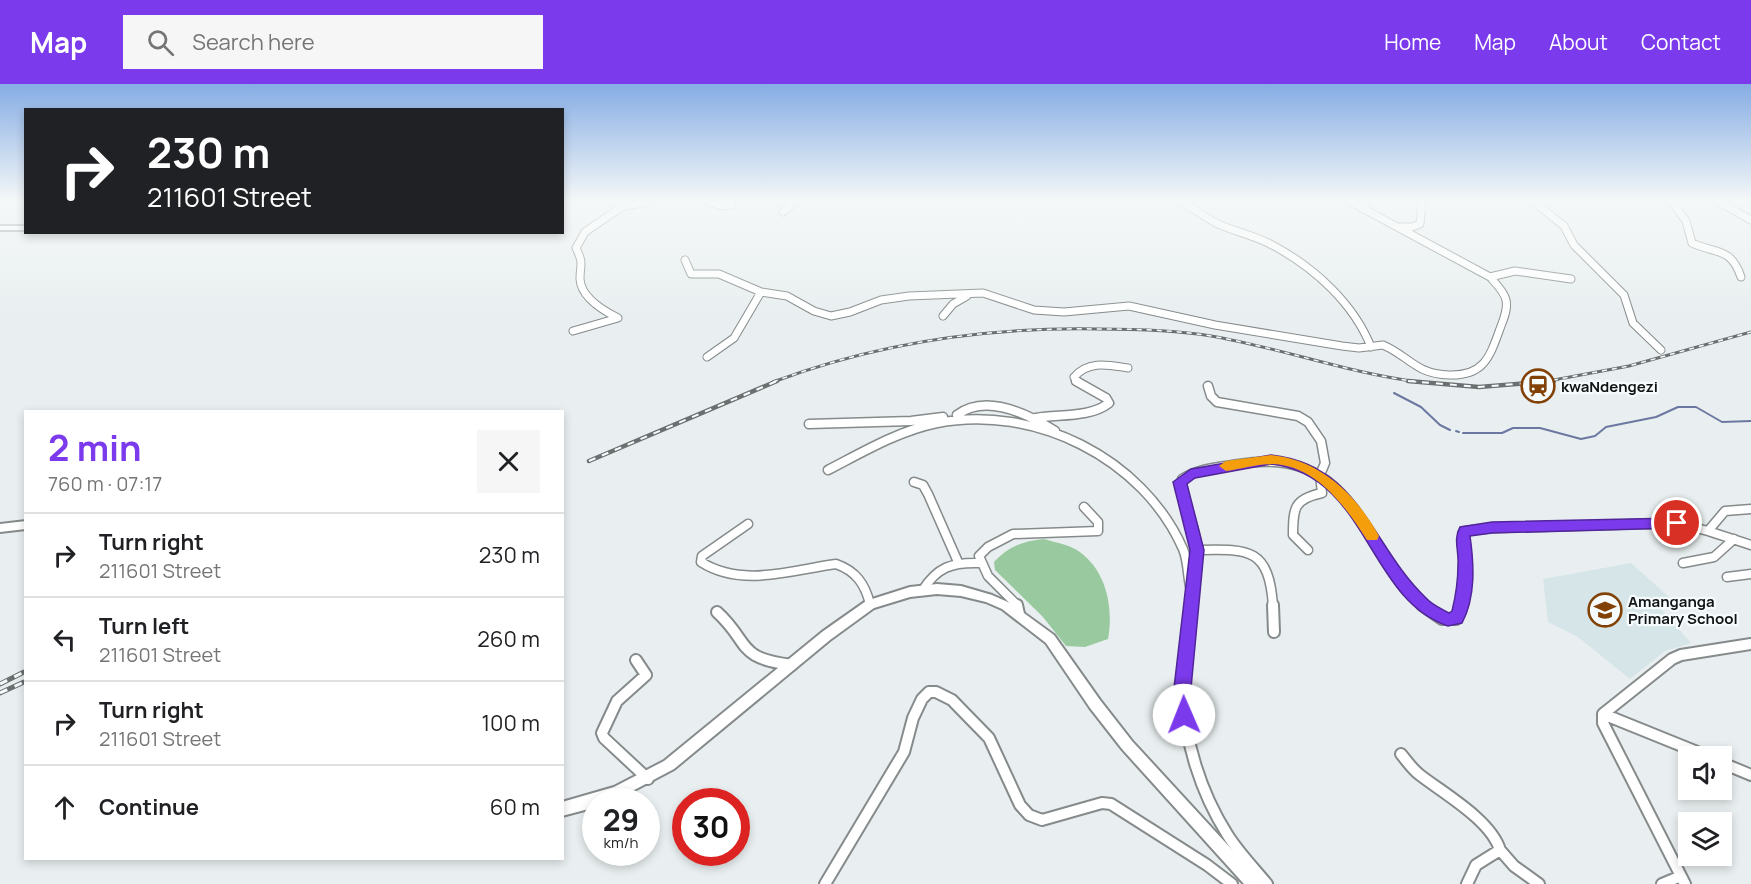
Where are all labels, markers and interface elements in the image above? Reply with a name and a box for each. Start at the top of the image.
search box [123,15,543,69]
text: Map [30,23,87,61]
icon: search [144,26,177,59]
text: Search here [192,27,315,57]
text: Home [1384,28,1441,56]
text: Map [1474,28,1516,56]
text: About [1549,28,1608,56]
text: Contact [1641,28,1721,56]
text: 230 m [147,123,270,181]
icon: right [48,132,126,210]
text: 211601 Street [147,178,312,215]
station icon: kwaNdengezi [1520,368,1556,404]
place label: kwaNdengezi [1561,376,1658,397]
text: 2 min [48,423,142,472]
button: close [477,430,540,493]
text: 760 m · 07:17 [48,470,162,497]
pin [1651,497,1702,548]
icon: arrive [1660,506,1693,539]
text: Turn right [99,527,204,557]
icon: right [48,539,81,572]
text: 230 m [479,540,540,570]
text: 211601 Street [99,557,221,584]
place label: Amanganga Primary School [1628,591,1738,629]
school or university icon: Amanganga Primary School [1587,592,1623,628]
text: Turn left [99,611,189,641]
icon: left [48,623,81,656]
text: 260 m [477,624,540,654]
text: 211601 Street [99,641,221,668]
position arrow [1152,683,1216,747]
text: Turn right [99,695,204,725]
icon: right [48,707,81,740]
text: 100 m [482,708,540,738]
text: 211601 Street [99,725,221,752]
map controls [1678,746,1732,866]
button: sound [1678,746,1732,800]
speed limit sign: 30 [672,788,750,866]
icon: ahead [48,791,81,824]
text: Continue [99,792,199,822]
text: 60 m [490,792,540,822]
text: 29 [603,799,639,840]
button: layers [1678,812,1732,866]
text: km/h [604,832,638,853]

